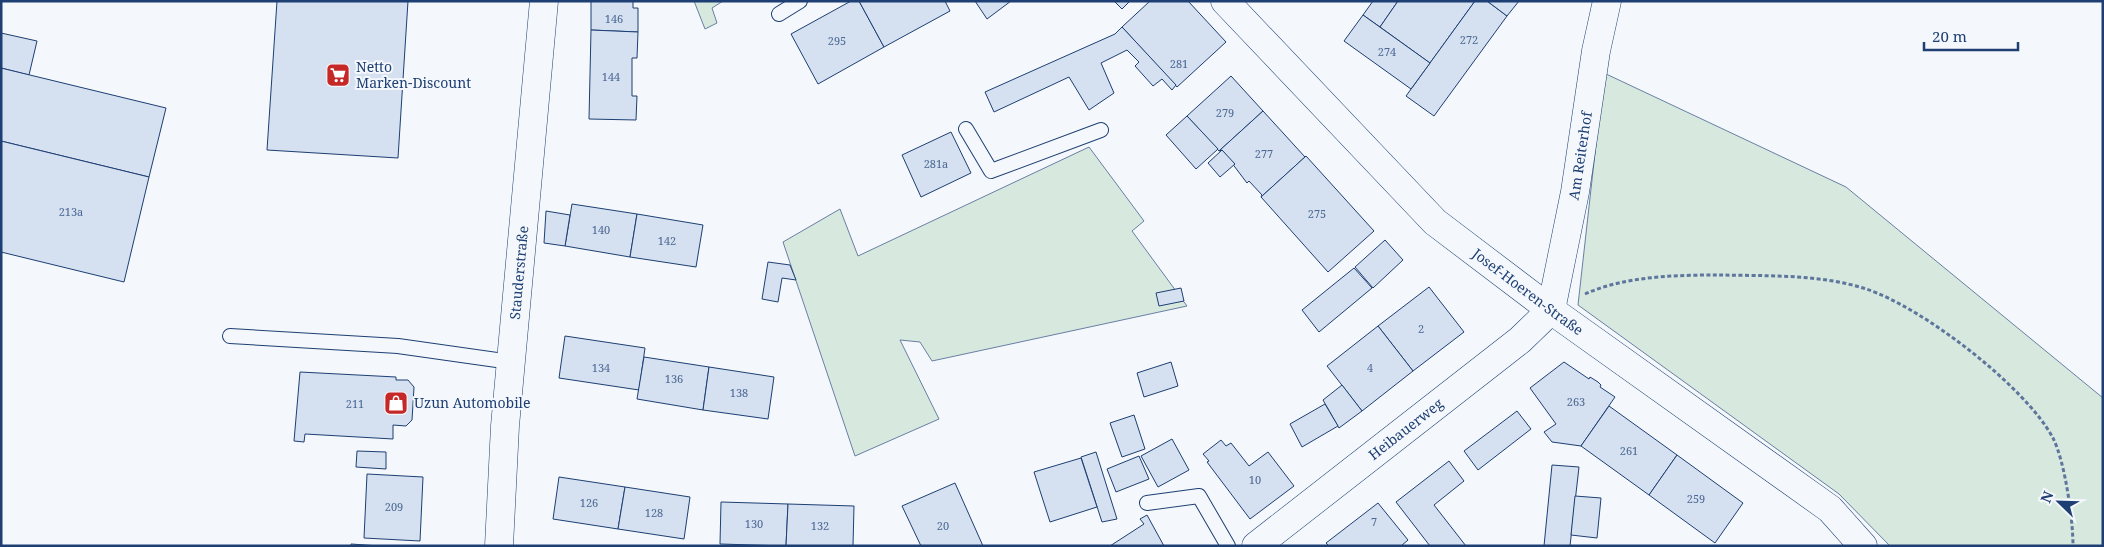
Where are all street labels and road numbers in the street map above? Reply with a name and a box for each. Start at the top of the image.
street label: Am Reiterhof [1564,108,1596,202]
street label: Stauderstraße [505,225,532,320]
street label: Josef-Hoeren-Straße [1468,243,1587,339]
street label: Heibauerweg [1364,393,1447,464]

